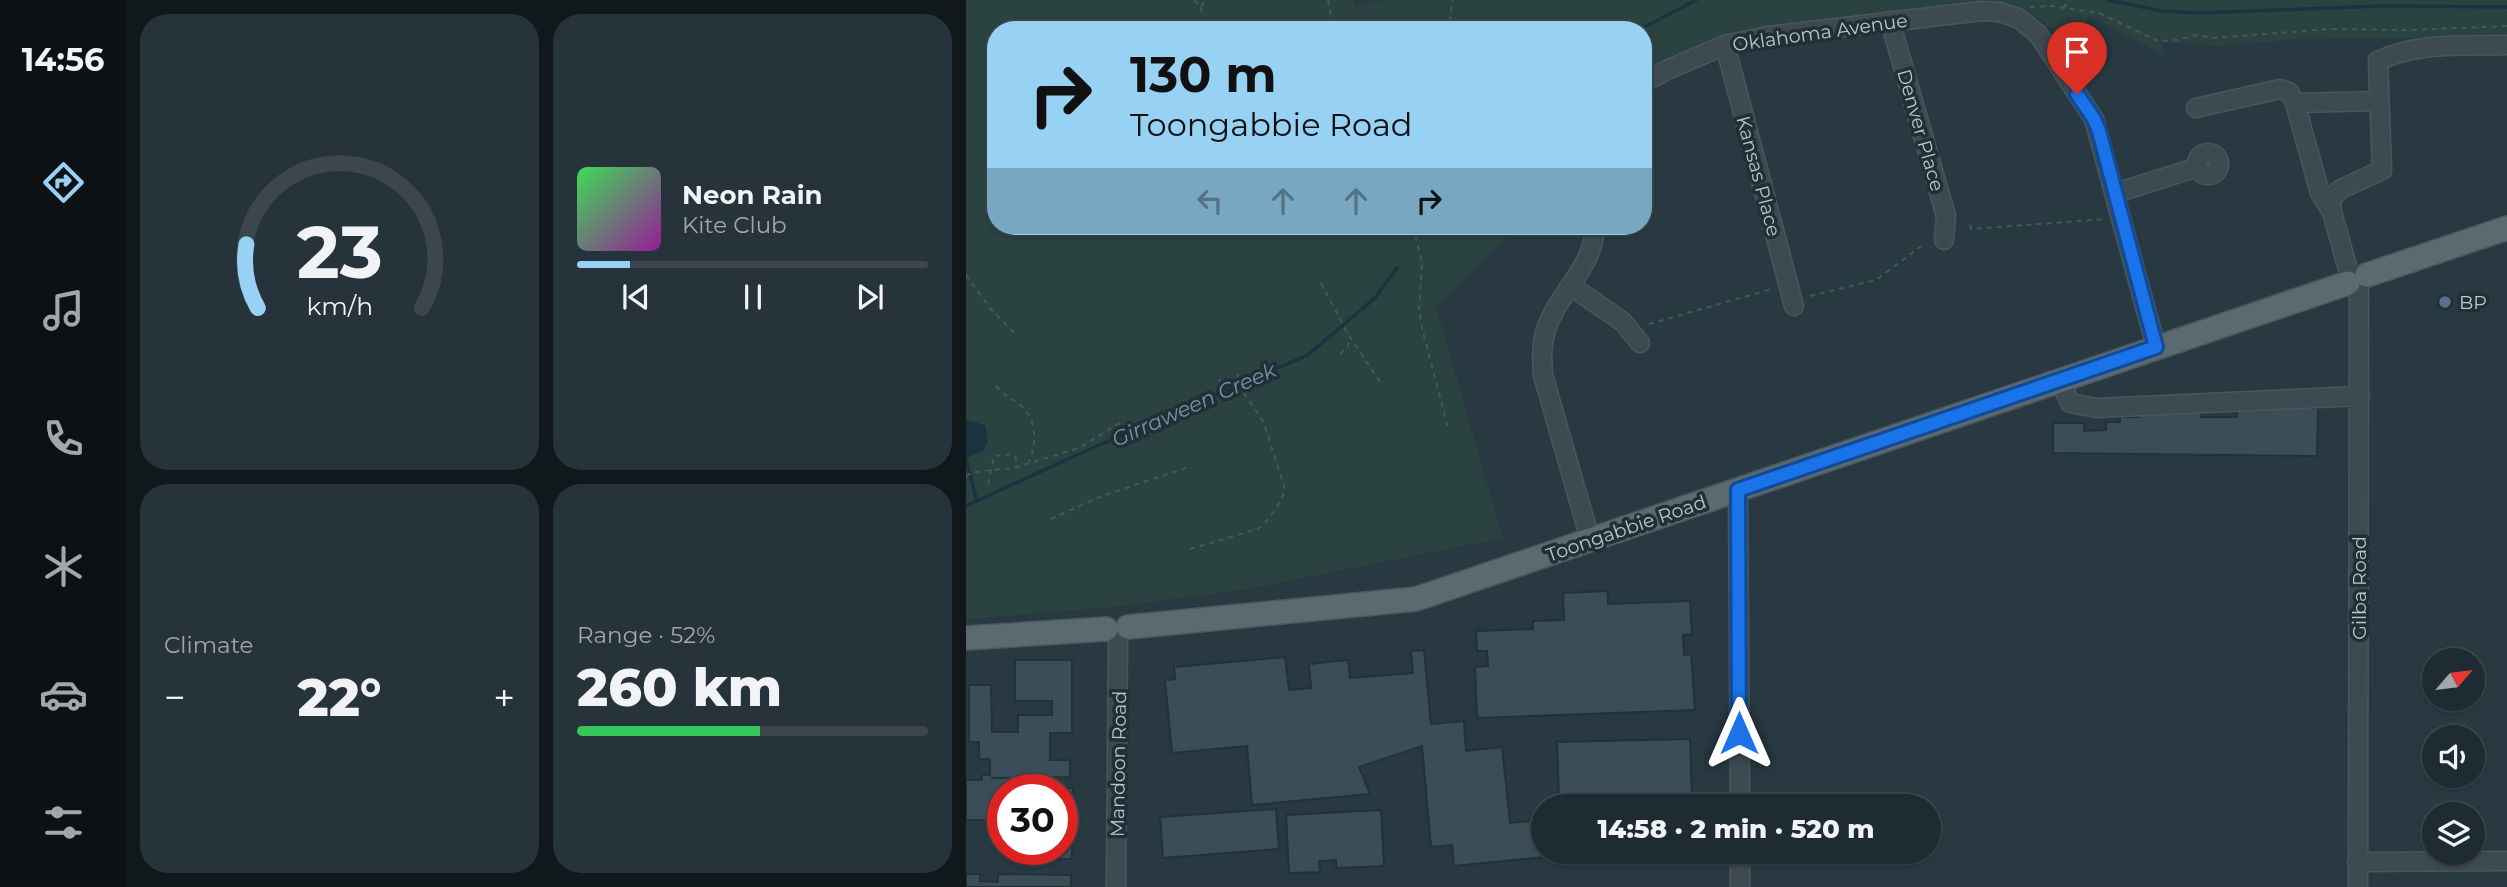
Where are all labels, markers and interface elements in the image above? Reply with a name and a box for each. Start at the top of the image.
street label: Oklahoma Avenue [1731,9,1909,56]
pin [2047,22,2107,94]
icon: arrive [2058,33,2096,71]
text: 14:56 [22,40,104,79]
text: 130 m [1130,45,1277,104]
icon: right [1015,49,1106,140]
street label: Denver Place [1892,66,1949,194]
text: Toongabbie Road [1130,105,1413,144]
street label: Kansas Place [1731,113,1786,239]
icon: directions [39,158,88,207]
text: Neon Rain [682,179,823,211]
icon: left [1191,182,1229,220]
icon: ahead [1264,182,1302,220]
icon: ahead [1337,182,1375,220]
icon: right [1410,182,1448,220]
text: 23 [296,208,383,296]
text: Kite Club [682,211,787,239]
icon: previous [617,278,655,316]
icon: pause [734,278,772,316]
icon: next [851,278,889,316]
icon: music [39,286,88,335]
text: km/h [306,291,373,321]
place label: BP [2459,291,2487,314]
marker: BP [2437,294,2453,310]
water label: Girraween Creek [1108,357,1281,452]
icon: phone [39,414,88,463]
street label: Toongabbie Road [1543,490,1709,567]
street label: Gilba Road [2348,536,2371,640]
icon: climate [39,542,88,591]
text: Range · 52% [577,621,715,649]
text: Climate [164,631,253,659]
north arrow [2422,648,2485,710]
map controls [2422,648,2485,865]
text: 260 km [577,656,782,719]
text: 22° [298,666,381,729]
icon: car [39,670,88,719]
text: − [164,674,186,721]
text: + [493,674,515,721]
street label: Mandoon Road [1106,691,1131,837]
position arrow [1702,696,1776,770]
button: sound [2422,725,2485,788]
speed limit sign: 30 [987,774,1078,865]
icon: filters [39,798,88,847]
button: layers [2422,802,2485,865]
text: 14:58 · 2 min · 520 m [1598,813,1874,845]

